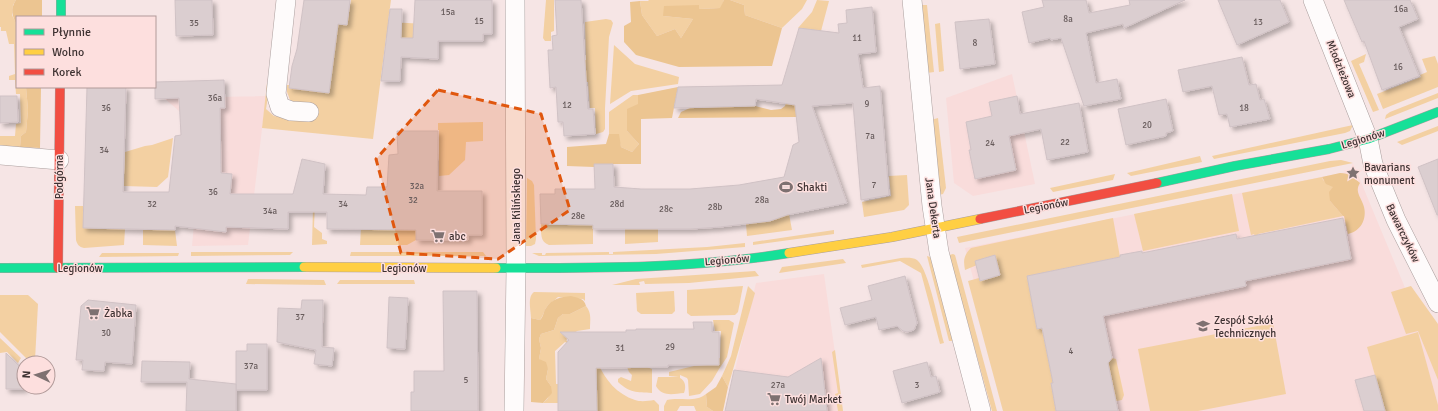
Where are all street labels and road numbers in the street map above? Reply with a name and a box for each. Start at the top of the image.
street label: Młodzieżowa [1323,38,1359,100]
street label: Legionów [1340,126,1386,152]
street label: Podgórna [53,154,66,199]
street label: Jana Kilińskiego [510,168,523,244]
street label: Jana Dekerta [922,177,944,240]
street label: Legionów [1023,195,1069,217]
street label: Bawarczyków [1383,202,1423,264]
street label: Legionów [704,252,750,268]
street label: Legionów [58,262,103,275]
street label: Legionów [382,262,427,275]

